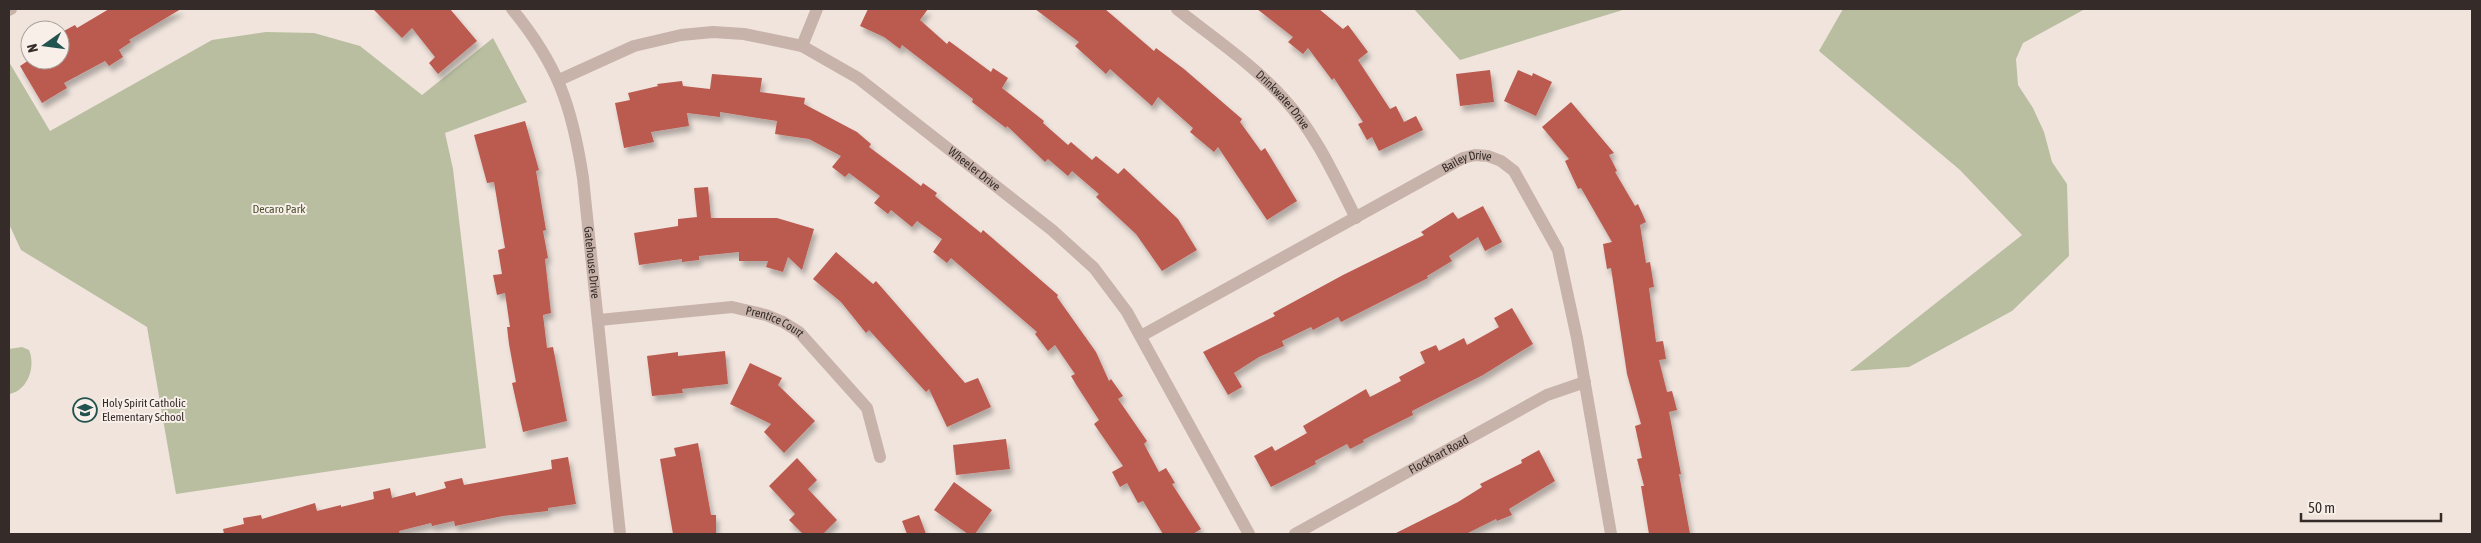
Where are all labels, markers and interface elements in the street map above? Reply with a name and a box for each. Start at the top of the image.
north arrow [20,20,70,70]
text: N [24,42,41,54]
street label: Drinkwater Drive [1253,68,1313,132]
street label: Wheeler Drive [945,144,1003,194]
street label: Bailey Drive [1439,148,1494,175]
park label: Decaro Park [253,202,306,216]
street label: Gatehouse Drive [581,226,602,299]
street label: Prentice Court [744,303,807,340]
place label: Holy Spirit Catholic Elementary School [102,396,186,424]
school or university icon: Holy Spirit Catholic Elementary School [72,397,98,423]
street label: Flockhart Road [1406,433,1471,477]
scale bar [2301,490,2441,522]
text: 50 m [2308,499,2335,516]

